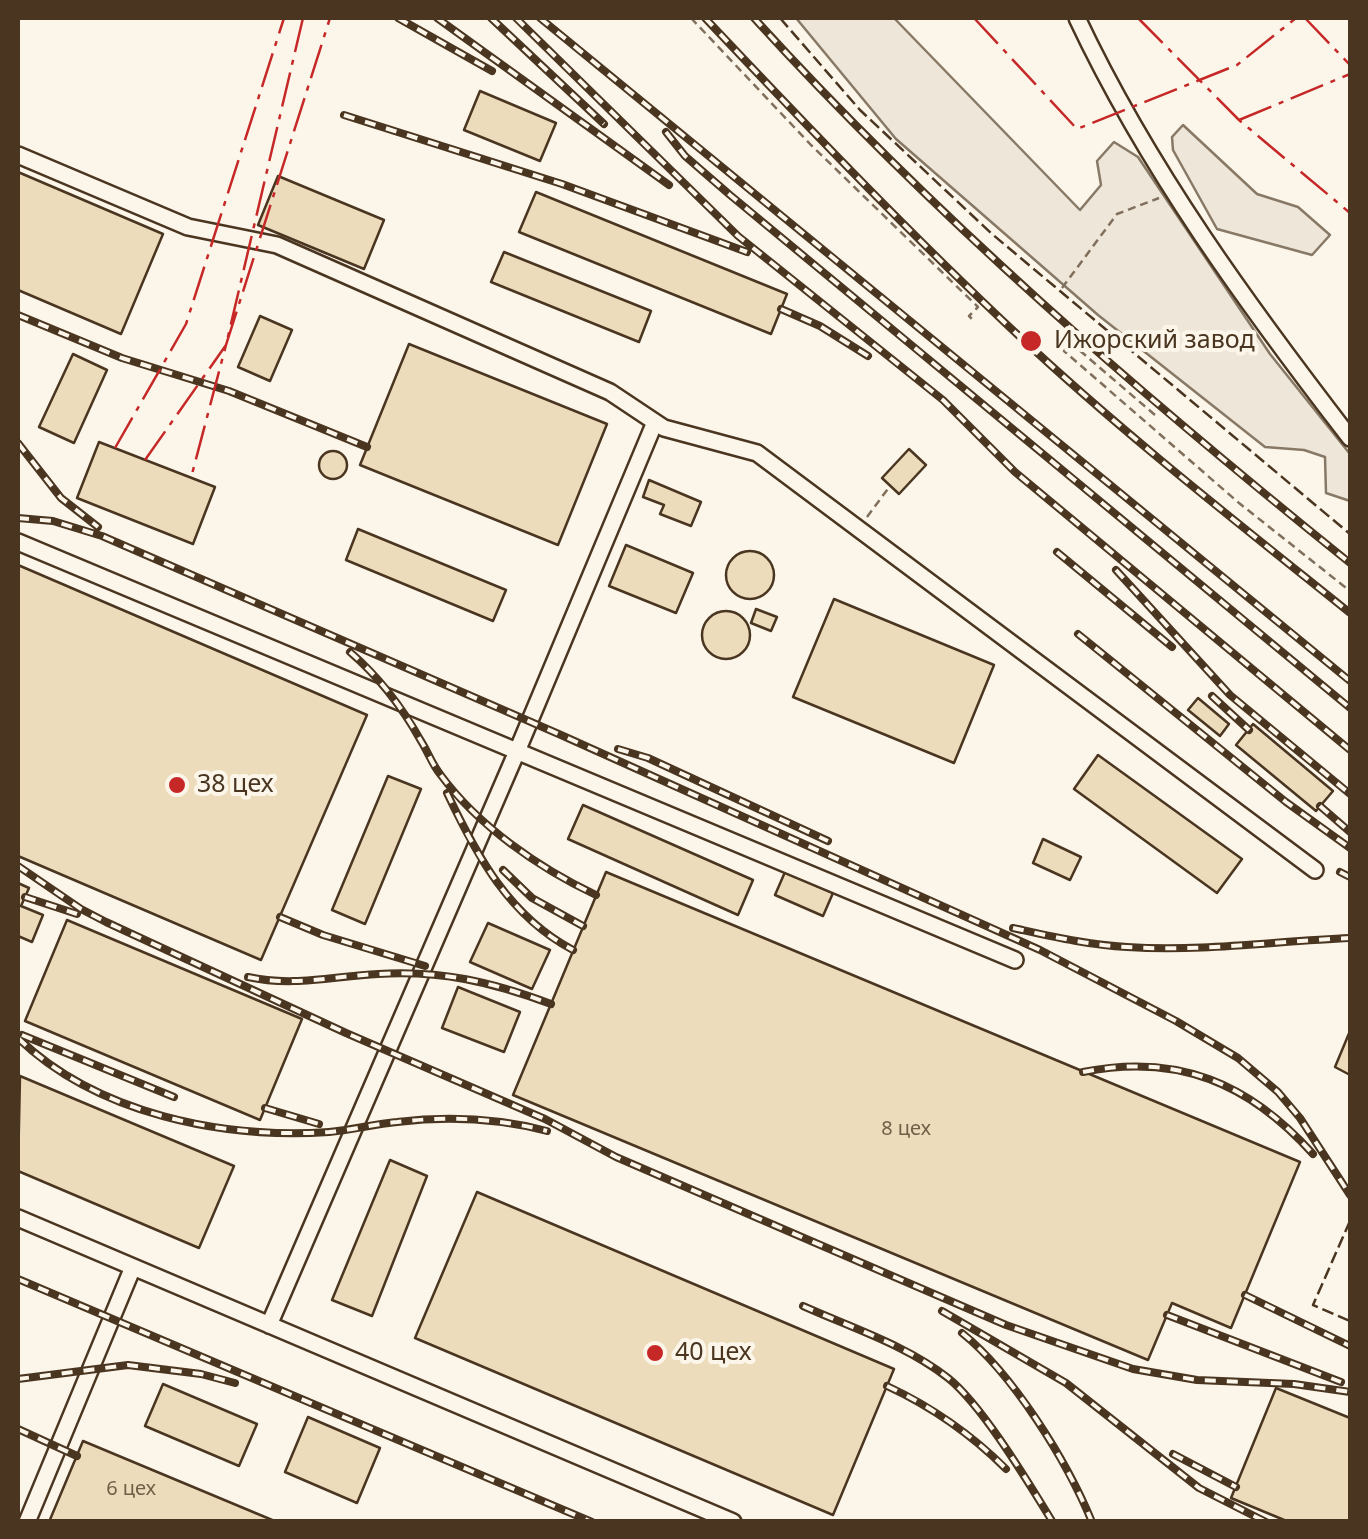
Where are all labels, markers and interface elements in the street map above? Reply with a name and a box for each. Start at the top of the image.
place label: Ижорский завод [1054,326,1255,356]
marker: Ижорский завод [1018,328,1044,354]
place label: 38 цех [197,770,273,800]
marker: 38 цех [166,774,188,796]
house number: 8 цех [881,1117,931,1141]
place label: 40 цех [675,1338,751,1368]
marker: 40 цех [644,1342,666,1364]
house number: 6 цех [106,1477,156,1501]

